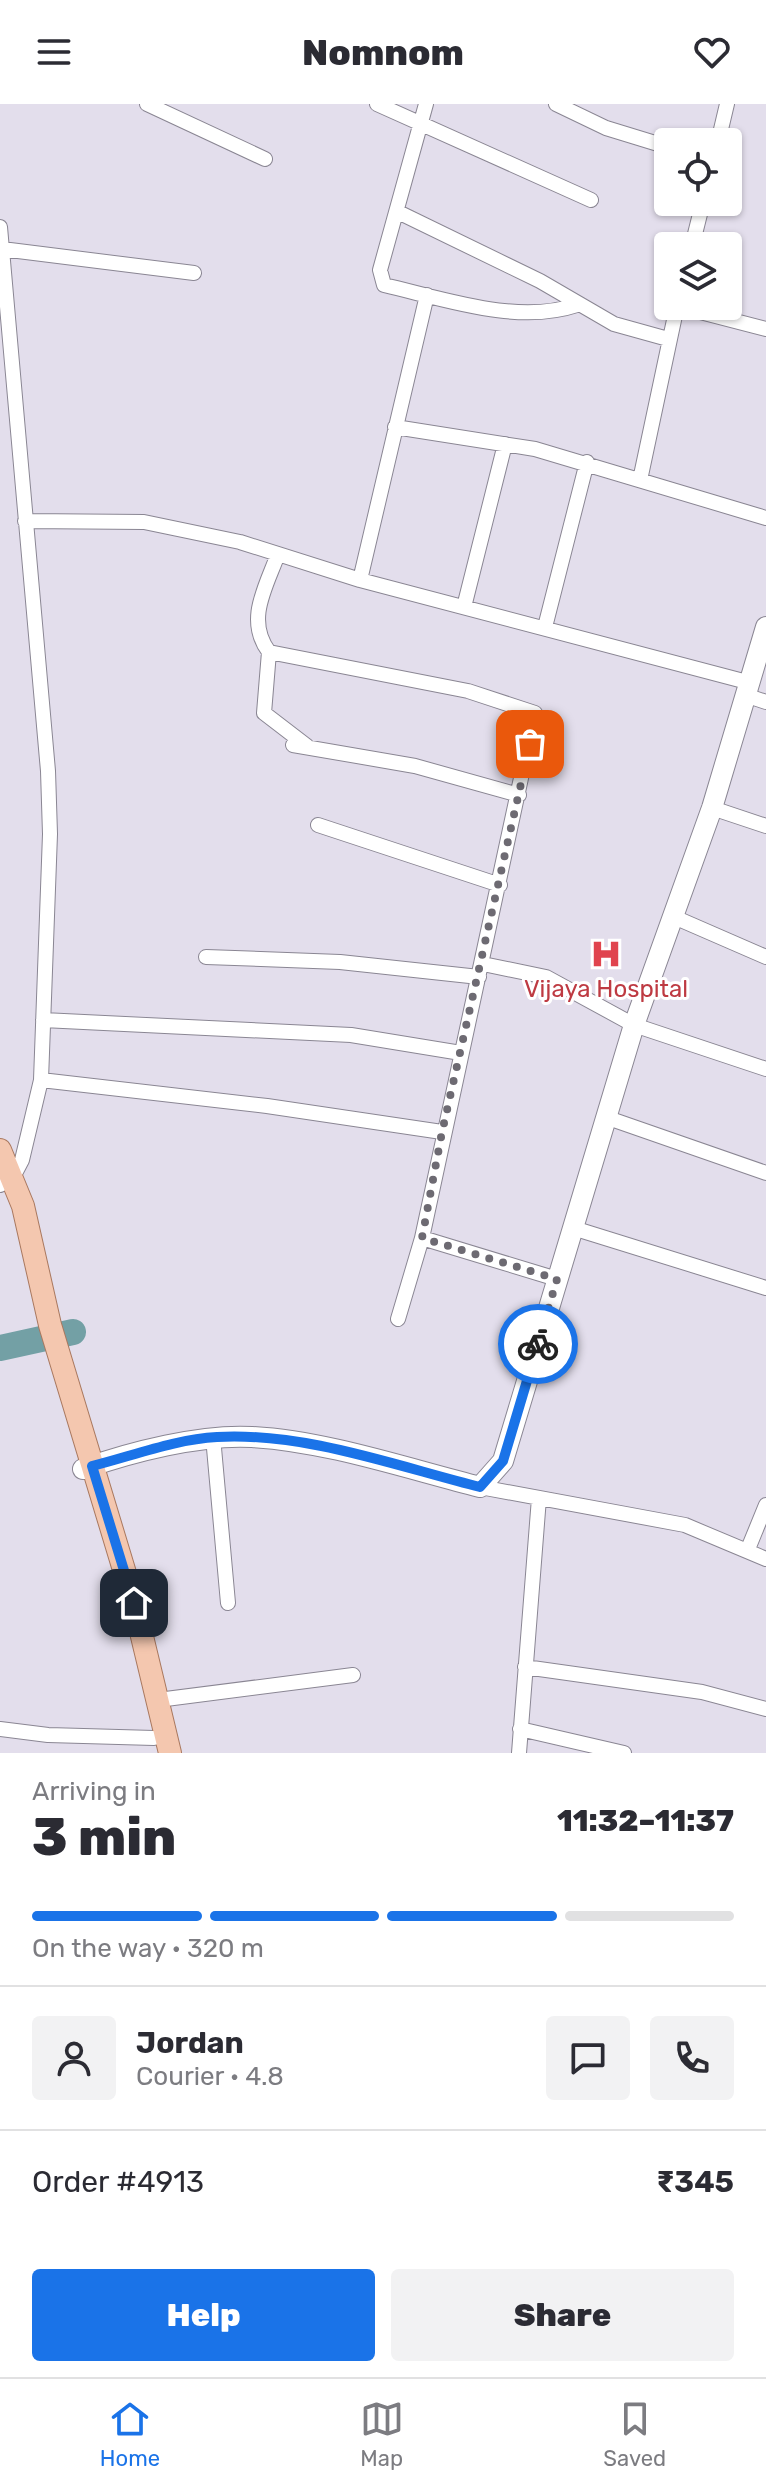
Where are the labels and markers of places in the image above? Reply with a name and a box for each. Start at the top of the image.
pin [496,710,564,778]
hospital icon: Vijaya Hospital [589,937,623,971]
place label: Vijaya Hospital [524,975,688,1003]
pin [100,1569,168,1637]

